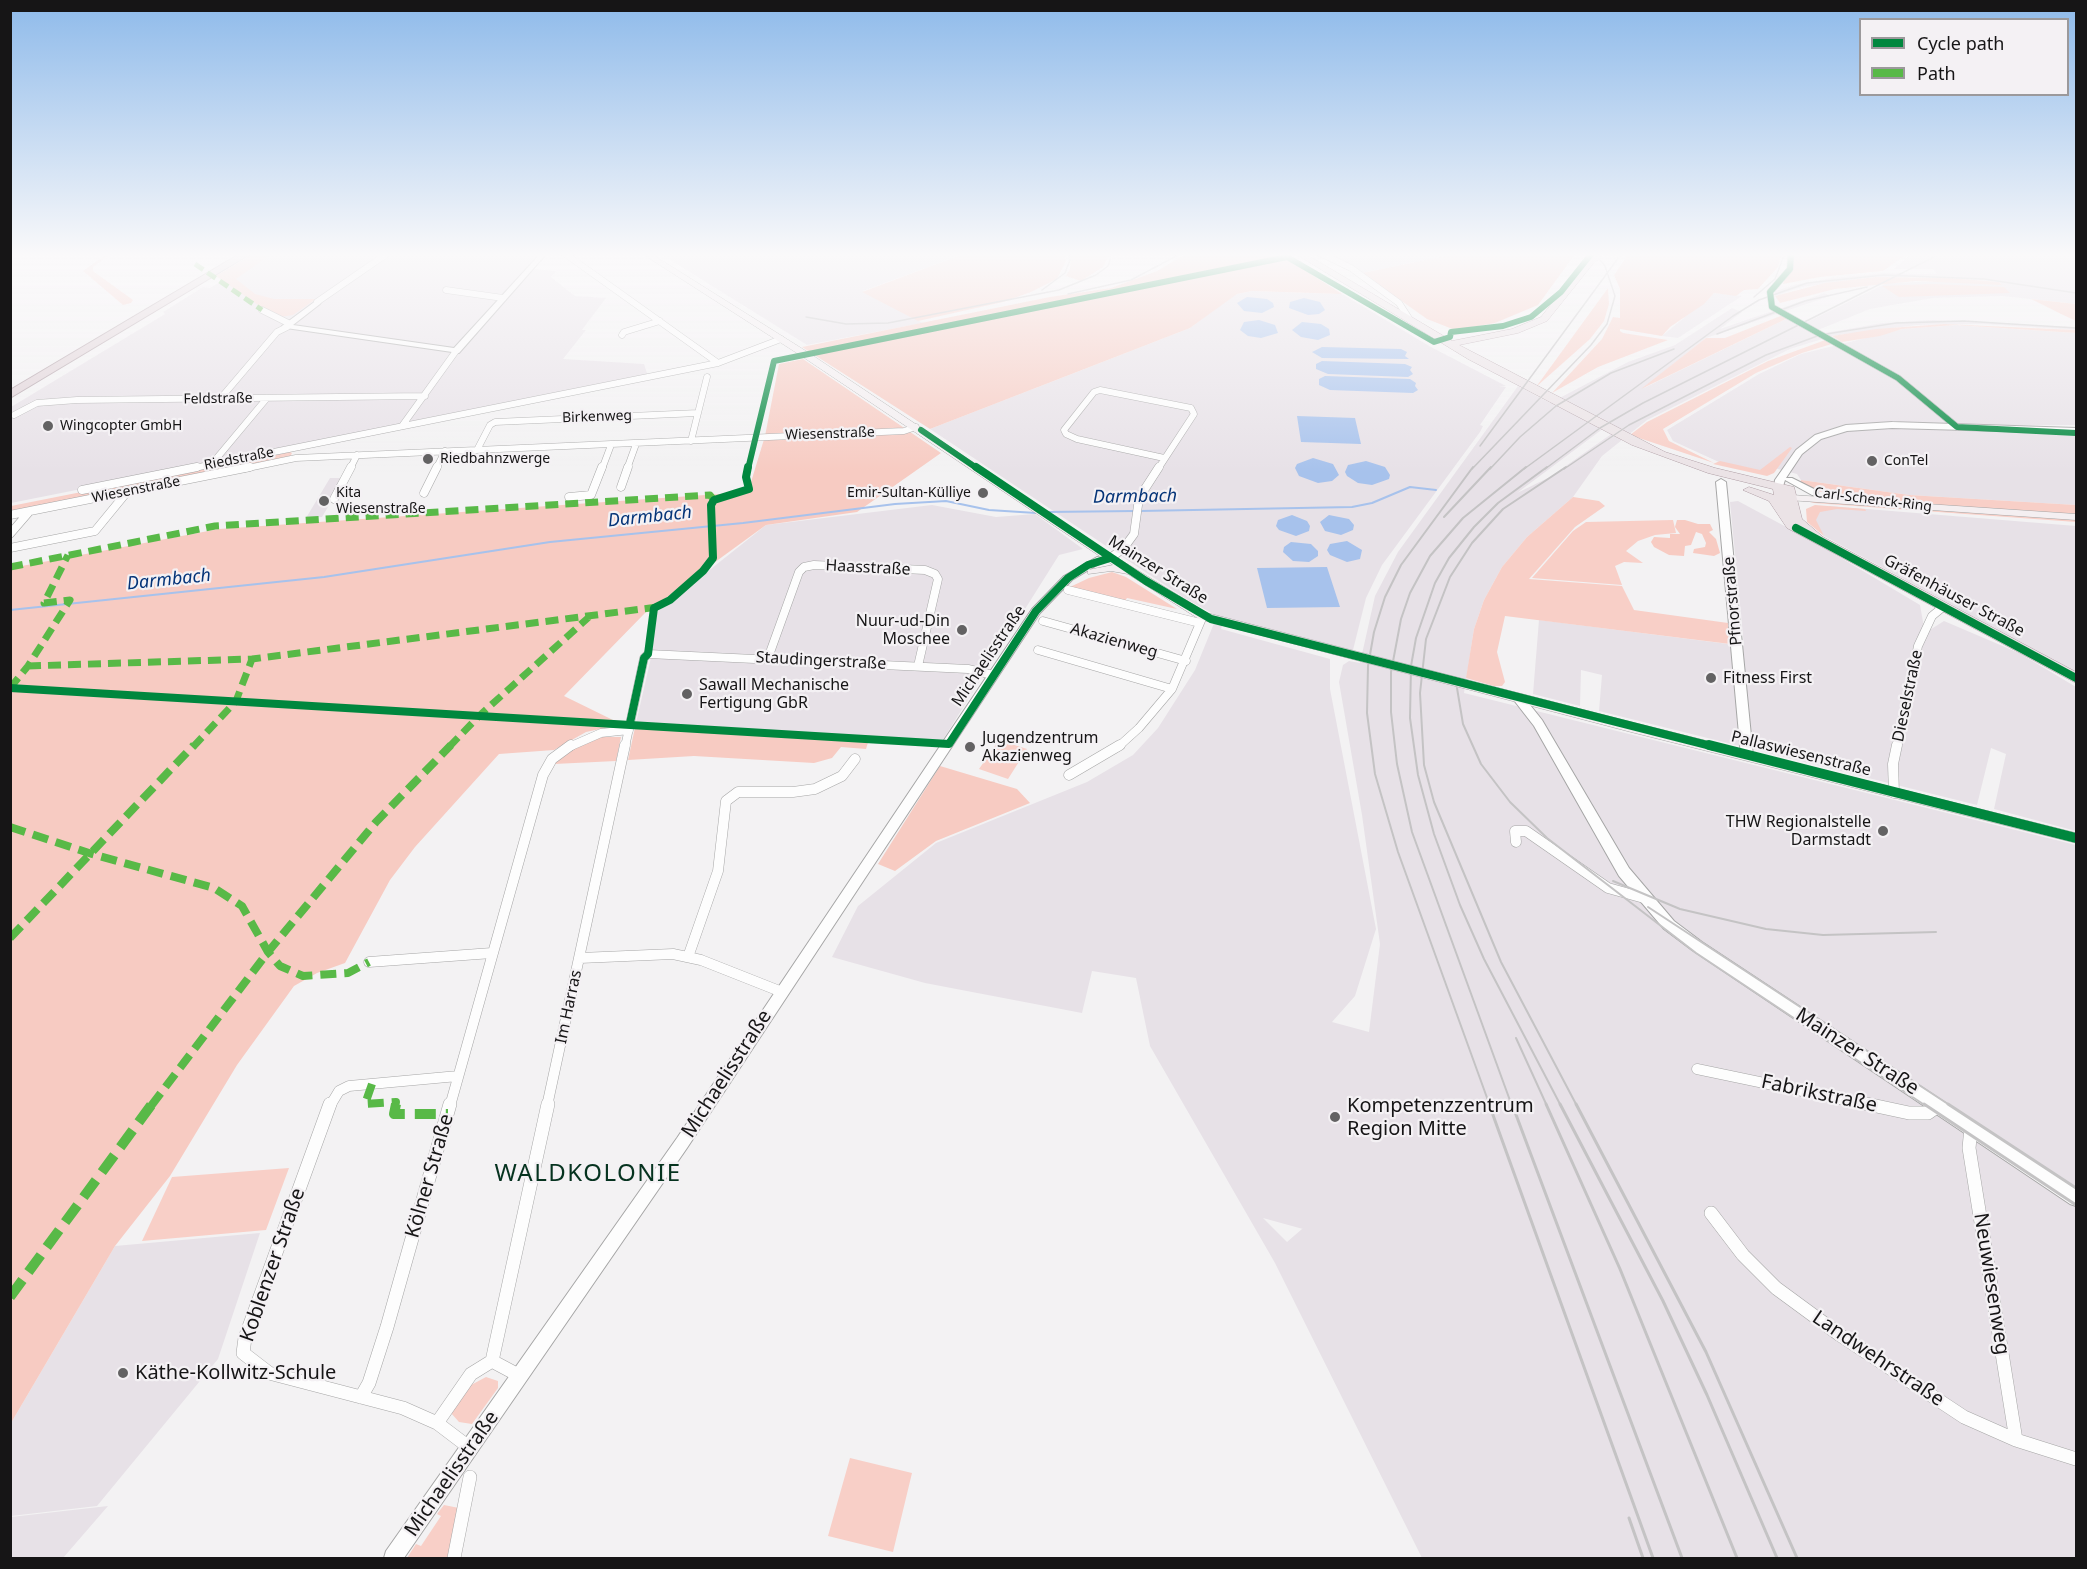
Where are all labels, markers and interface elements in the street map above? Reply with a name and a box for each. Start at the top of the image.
legend [1859,18,2069,96]
text: Cycle path [1917,31,2004,55]
text: Path [1917,61,1956,85]
street label: Feldstraße [183,390,253,408]
street label: Birkenweg [562,407,632,427]
place label: Wingcopter GmbH [60,418,182,434]
marker: Wingcopter GmbH [41,419,55,433]
street label: Wiesenstraße [785,424,875,444]
street label: Riedstraße [203,444,275,474]
place label: Riedbahnzwerge [440,451,550,467]
marker: Riedbahnzwerge [421,452,435,466]
place label: ConTel [1884,453,1928,469]
marker: ConTel [1865,454,1879,468]
street label: Wiesenstraße [90,473,182,507]
street label: Carl-Schenck-Ring [1813,484,1933,516]
place label: Kita Wiesenstraße [336,485,426,518]
place label: Emir-Sultan-Külliye [847,485,971,501]
water label: Darmbach [1093,485,1177,509]
marker: Emir-Sultan-Külliye [976,486,990,500]
marker: Kita Wiesenstraße [317,494,331,508]
water label: Darmbach [607,502,693,532]
street label: Mainzer Straße [1105,532,1211,608]
street label: Gräfenhäuser Straße [1880,551,2028,641]
street label: Haasstraße [825,556,911,580]
street label: Pfnorstraße [1720,556,1746,646]
water label: Darmbach [126,565,212,595]
street label: Michaelisstraße [948,602,1030,710]
place label: Nuur-ud-Din Moschee [856,611,950,649]
street label: Akazienweg [1068,619,1160,663]
marker: Nuur-ud-Din Moschee [955,623,969,637]
street label: Staudingerstraße [755,648,887,674]
street label: Dieselstraße [1889,648,1927,744]
place label: Fitness First [1723,668,1812,688]
marker: Fitness First [1704,671,1718,685]
place label: Sawall Mechanische Fertigung GbR [699,675,849,713]
marker: Sawall Mechanische Fertigung GbR [680,687,694,701]
street label: Pallaswiesenstraße [1729,727,1873,781]
place label: Jugendzentrum Akazienweg [982,728,1099,766]
marker: Jugendzentrum Akazienweg [963,740,977,754]
place label: THW Regionalstelle Darmstadt [1726,812,1871,850]
marker: THW Regionalstelle Darmstadt [1876,824,1890,838]
street label: Im Harras [552,968,586,1046]
street label: Mainzer Straße [1791,1003,1923,1101]
street label: Michaelisstraße [677,1006,777,1142]
street label: Fabrikstraße [1759,1070,1879,1118]
place label: Kompetenzzentrum Region Mitte [1347,1094,1534,1141]
marker: Kompetenzzentrum Region Mitte [1328,1110,1342,1124]
street label: Kölner Straße [401,1111,459,1241]
district label: WALDKOLONIE [495,1160,681,1188]
street label: Koblenzer Straße [235,1185,311,1345]
street label: Neuwiesenweg [1968,1211,2014,1357]
street label: Landwehrstraße [1808,1306,1948,1412]
place label: Käthe-Kollwitz-Schule [135,1361,336,1385]
marker: Käthe-Kollwitz-Schule [116,1366,130,1380]
street label: Michaelisstraße [400,1407,504,1541]

